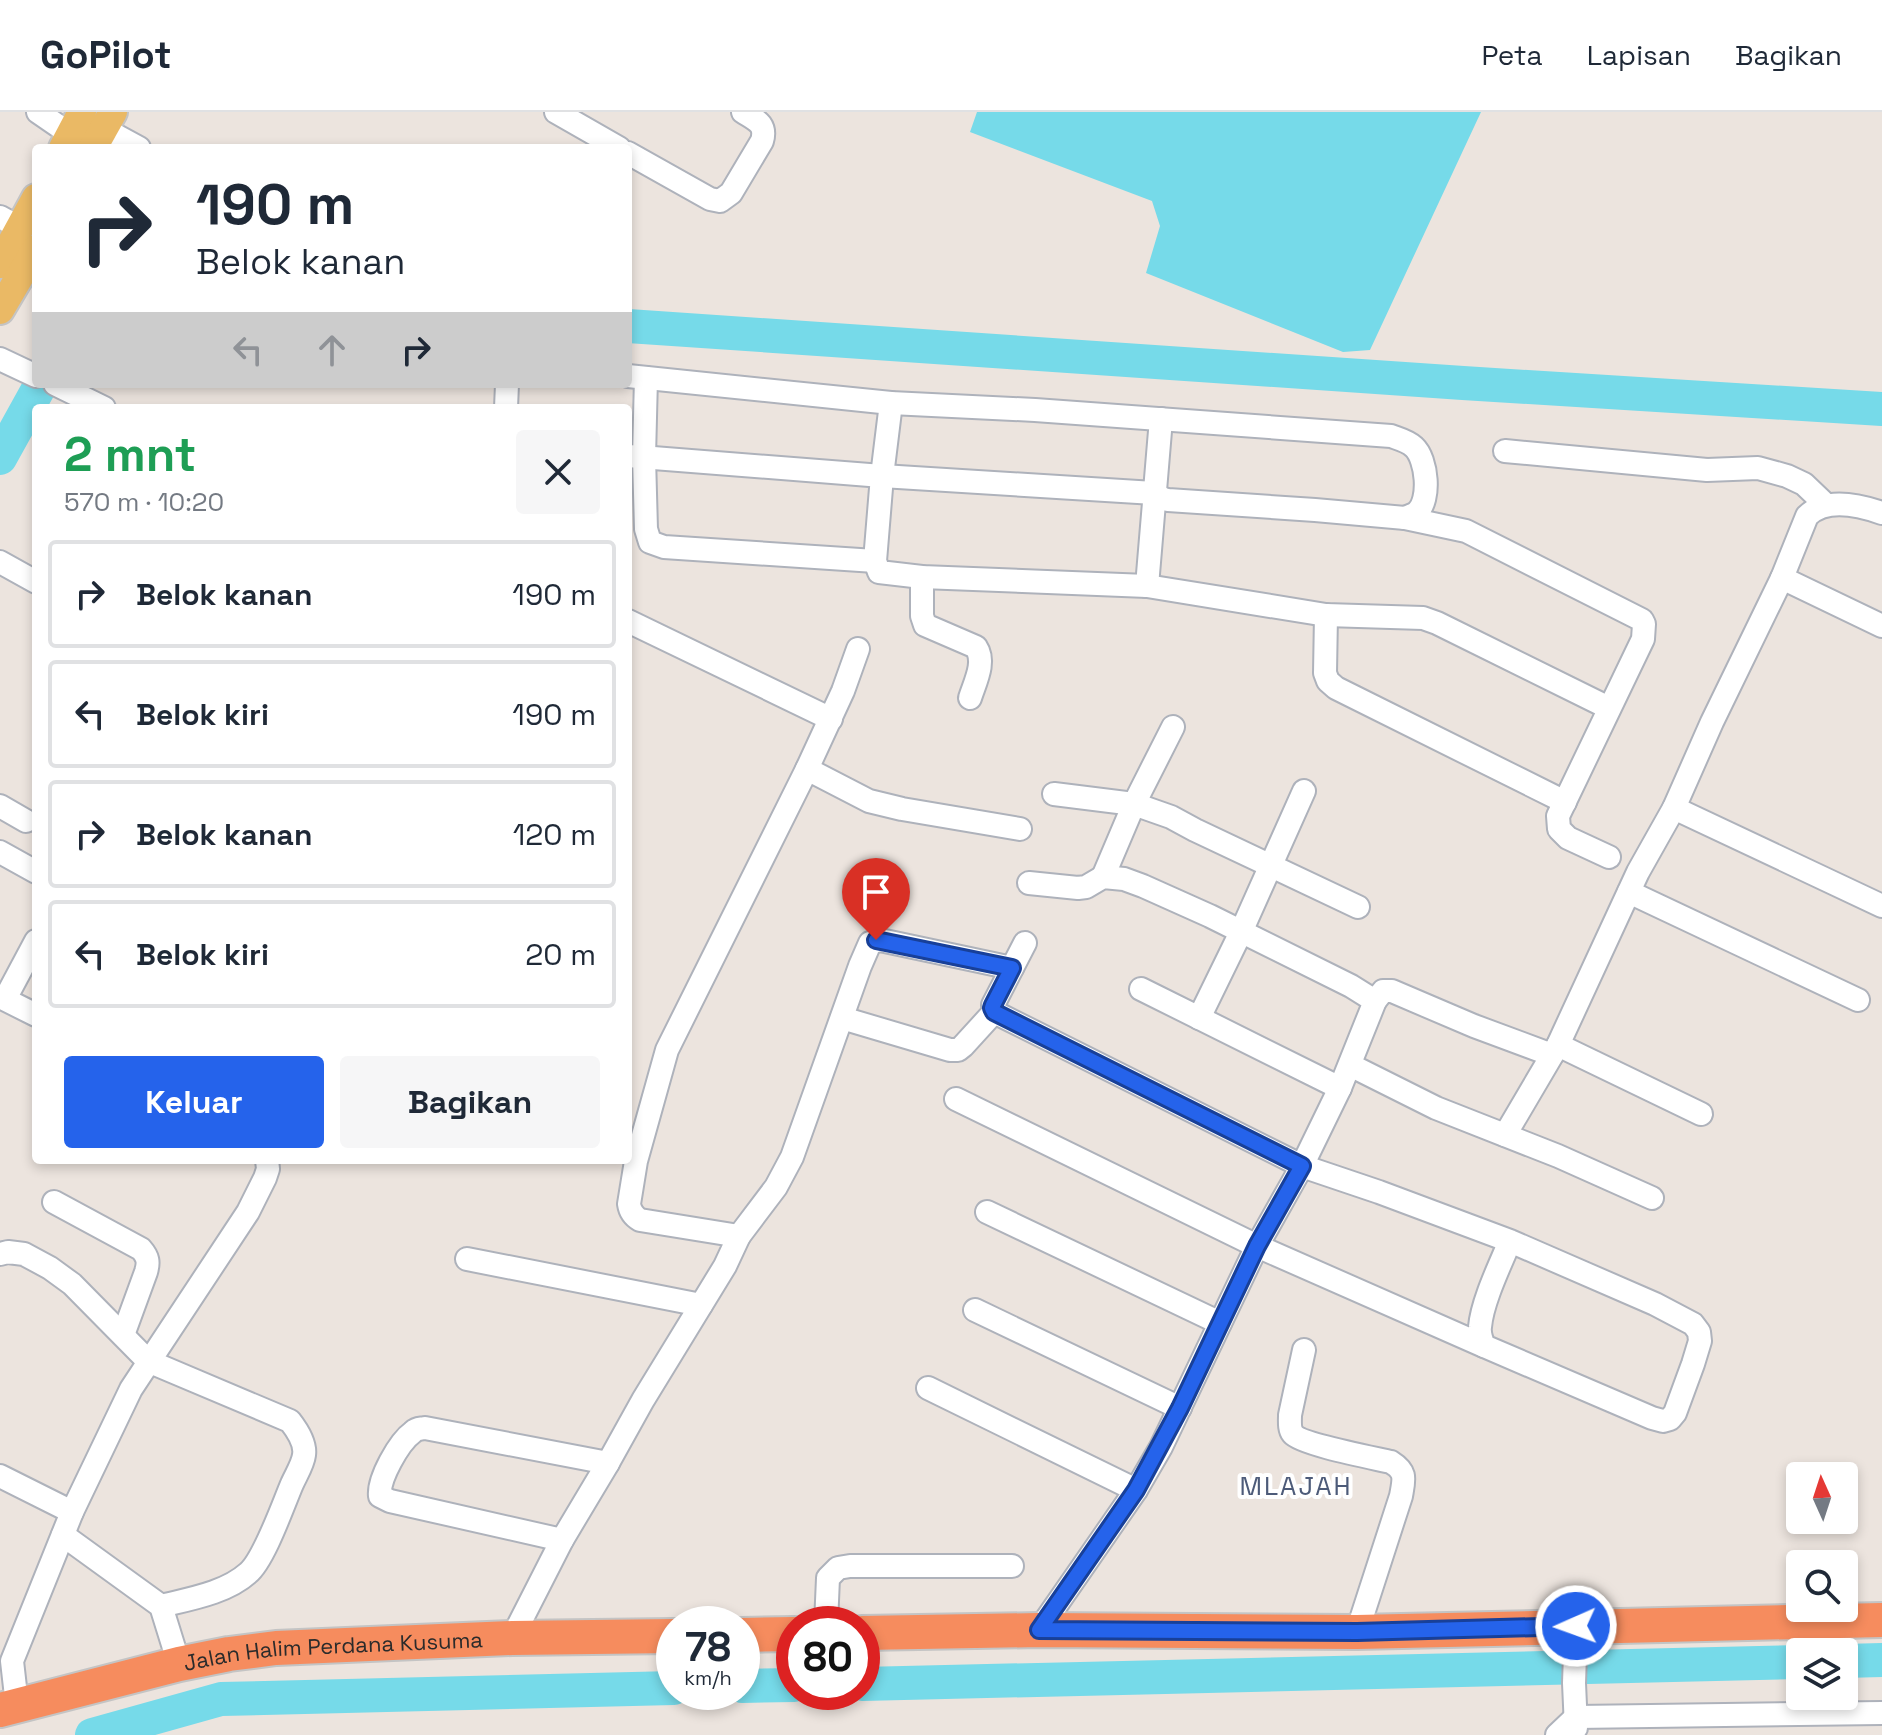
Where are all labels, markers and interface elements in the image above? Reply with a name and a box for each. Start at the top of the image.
text: GoPilot [40,31,172,79]
text: Peta [1481,37,1543,73]
text: Lapisan [1587,37,1691,73]
text: Bagikan [1735,37,1842,73]
text: 190 m [196,169,354,240]
icon: right [64,176,168,280]
text: Belok kanan [196,239,405,285]
icon: left [226,328,270,372]
icon: ahead [310,328,354,372]
icon: right [394,328,438,372]
text: 2 mnt [64,424,196,485]
button: close [516,430,600,514]
text: 570 m · 10:20 [64,485,224,519]
icon: right [68,572,112,616]
text: Belok kanan [136,575,312,614]
text: 190 m [512,575,596,614]
icon: left [68,692,112,736]
text: Belok kiri [136,695,269,734]
text: 190 m [512,695,596,734]
icon: right [68,812,112,856]
text: Belok kanan [136,815,312,854]
text: 120 m [513,815,596,854]
pin [842,858,910,940]
icon: arrive [854,870,898,914]
icon: left [68,932,112,976]
text: Belok kiri [136,935,269,974]
text: 20 m [525,935,596,974]
button: Keluar [64,1056,324,1148]
button: Bagikan [340,1056,600,1148]
north arrow [1786,1462,1858,1534]
map controls [1786,1462,1858,1710]
district label: MLAJAH [1239,1469,1353,1503]
button: search [1786,1550,1858,1622]
position arrow [1534,1584,1618,1668]
speed limit sign: 80 [776,1606,880,1710]
text: 78 [685,1622,731,1673]
street label: Jalan Halim Perdana Kusuma [181,1625,484,1677]
button: layers [1786,1638,1858,1710]
text: km/h [684,1665,732,1691]

